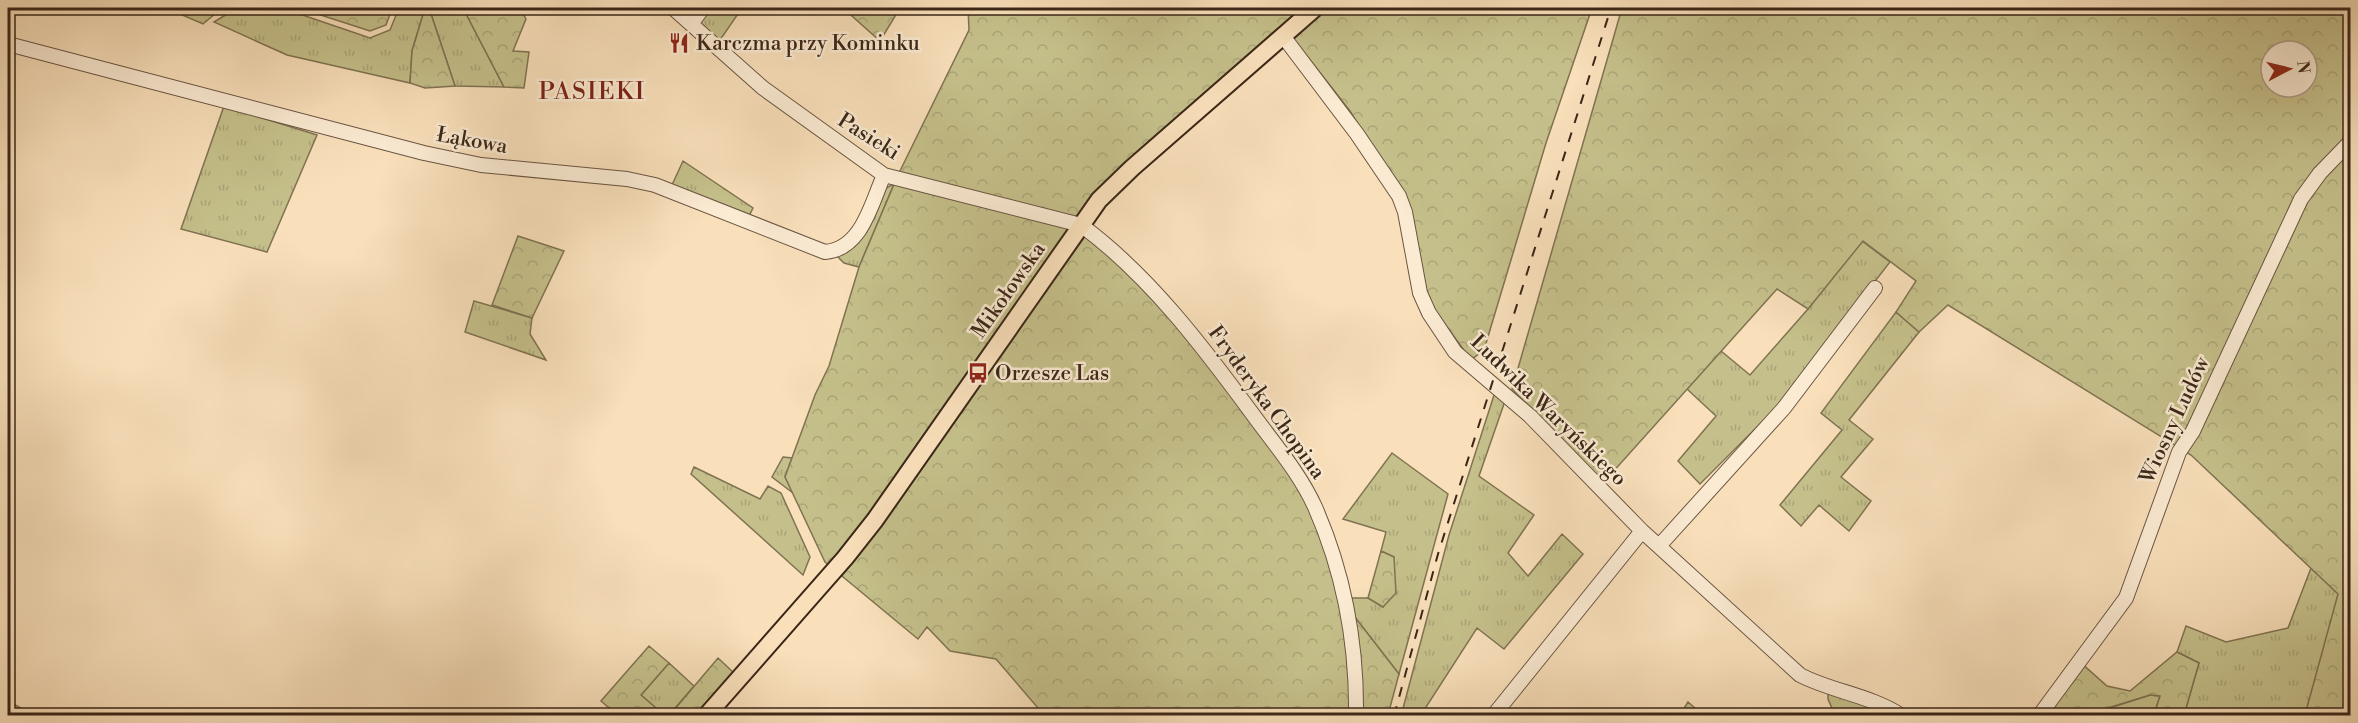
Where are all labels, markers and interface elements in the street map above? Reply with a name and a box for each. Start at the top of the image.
restaurant icon: Karczma przy Kominku [667,31,691,55]
place label: Karczma przy Kominku [696,31,920,57]
north arrow [2259,39,2319,99]
text: N [2292,60,2314,75]
district label: PASIEKI [538,77,646,107]
street label: Pasieki [833,108,904,166]
street label: Łąkowa [434,122,510,160]
street label: Mikołowska [966,237,1052,344]
street label: Fryderyka Chopina [1202,321,1331,485]
street label: Ludwika Waryńskiego [1465,329,1632,492]
street label: Wiosny Ludów [2134,352,2216,489]
bus stop icon: Orzesze Las [966,361,990,385]
place label: Orzesze Las [995,361,1109,387]

